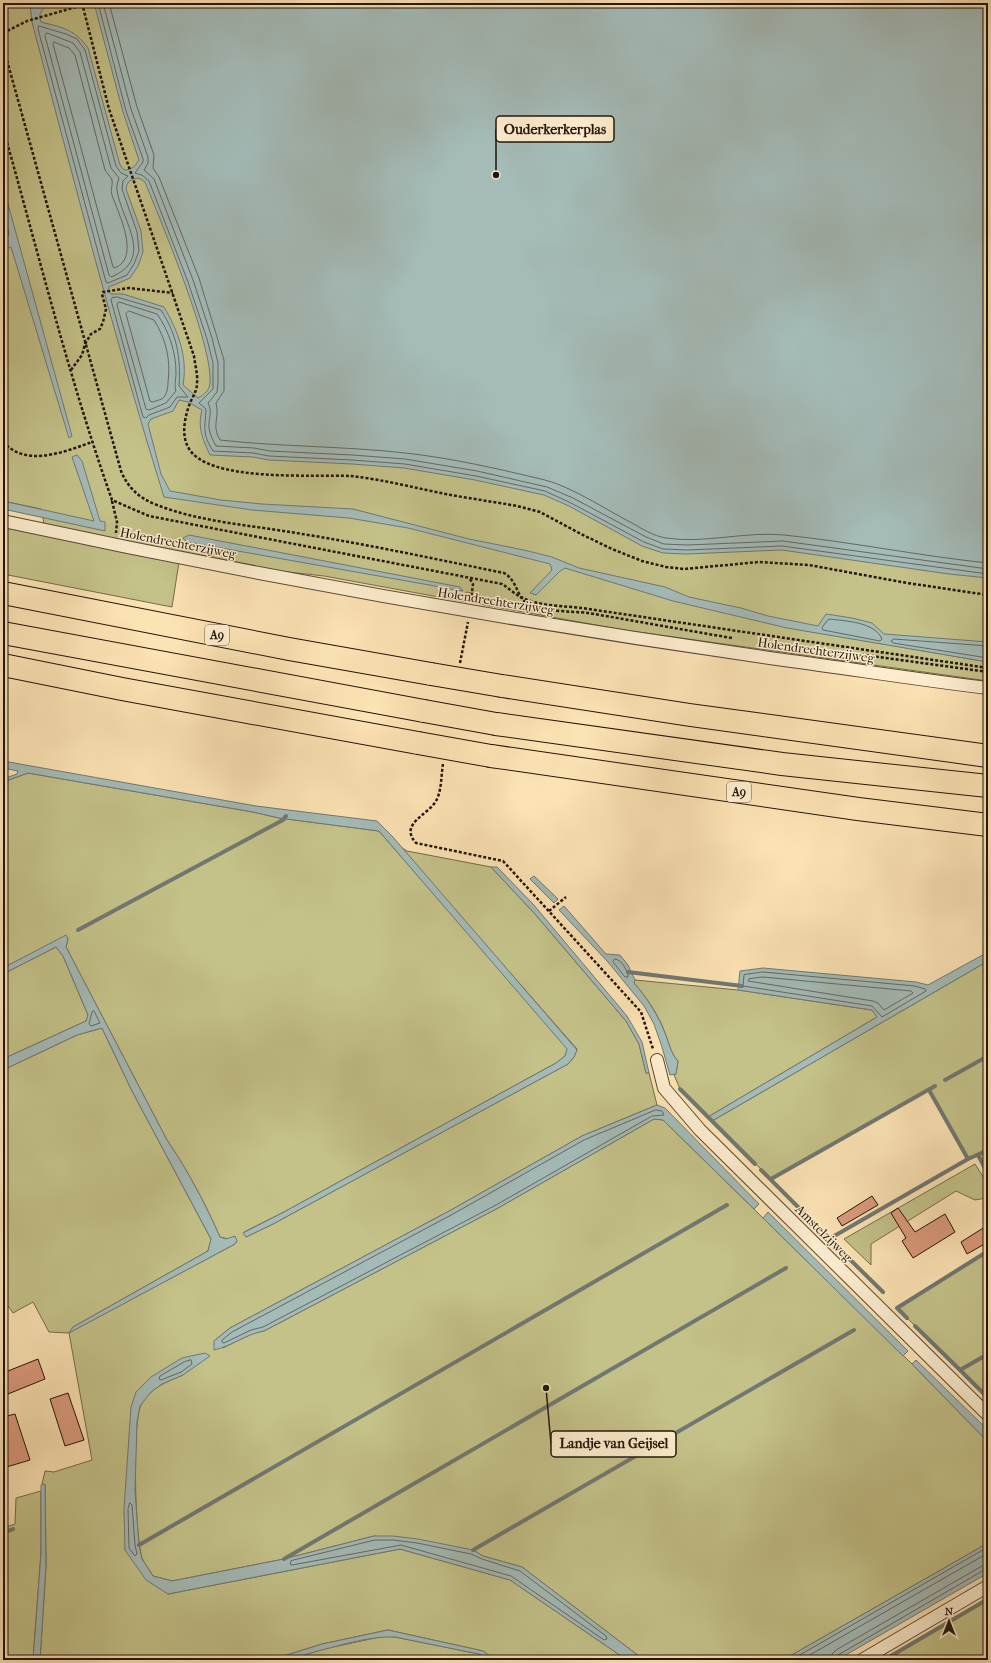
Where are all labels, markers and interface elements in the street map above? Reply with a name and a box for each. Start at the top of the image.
callout: Ouderkerkerplas [496,116,614,142]
text: Ouderkerkerplas [504,121,607,138]
street label: Holendrechterzijweg [119,524,238,562]
street label: Holendrechterzijweg [437,584,557,618]
road number: A9 [205,625,229,645]
street label: Holendrechterzijweg [756,634,877,666]
road number: A9 [727,782,751,802]
street label: Amstelzijweg [792,1201,856,1265]
callout: Landje van Geijsel [551,1431,676,1457]
text: Landje van Geijsel [559,1435,669,1452]
north arrow [929,1601,969,1641]
text: N [945,1605,954,1618]

